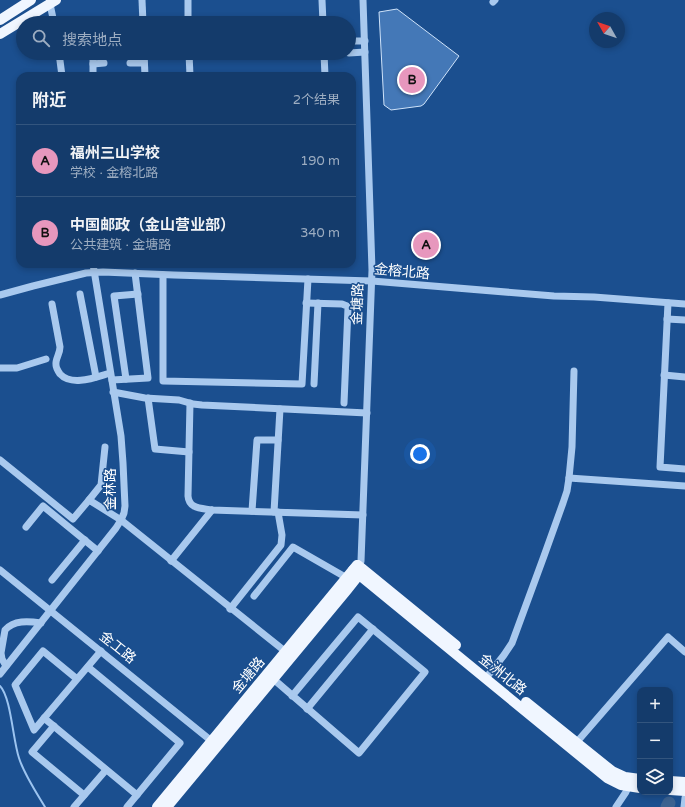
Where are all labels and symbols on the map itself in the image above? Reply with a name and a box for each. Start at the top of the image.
north arrow [589,12,625,48]
pin: B [399,65,425,95]
pin: A [413,230,439,260]
street label: 金榕北路 [373,261,431,282]
street label: 金塘路 [348,283,367,325]
your location [410,444,430,464]
street label: 金林路 [102,468,119,510]
street label: 金工路 [96,628,139,667]
street label: 金洲北路 [476,650,530,699]
street label: 金塘路 [228,654,268,697]

